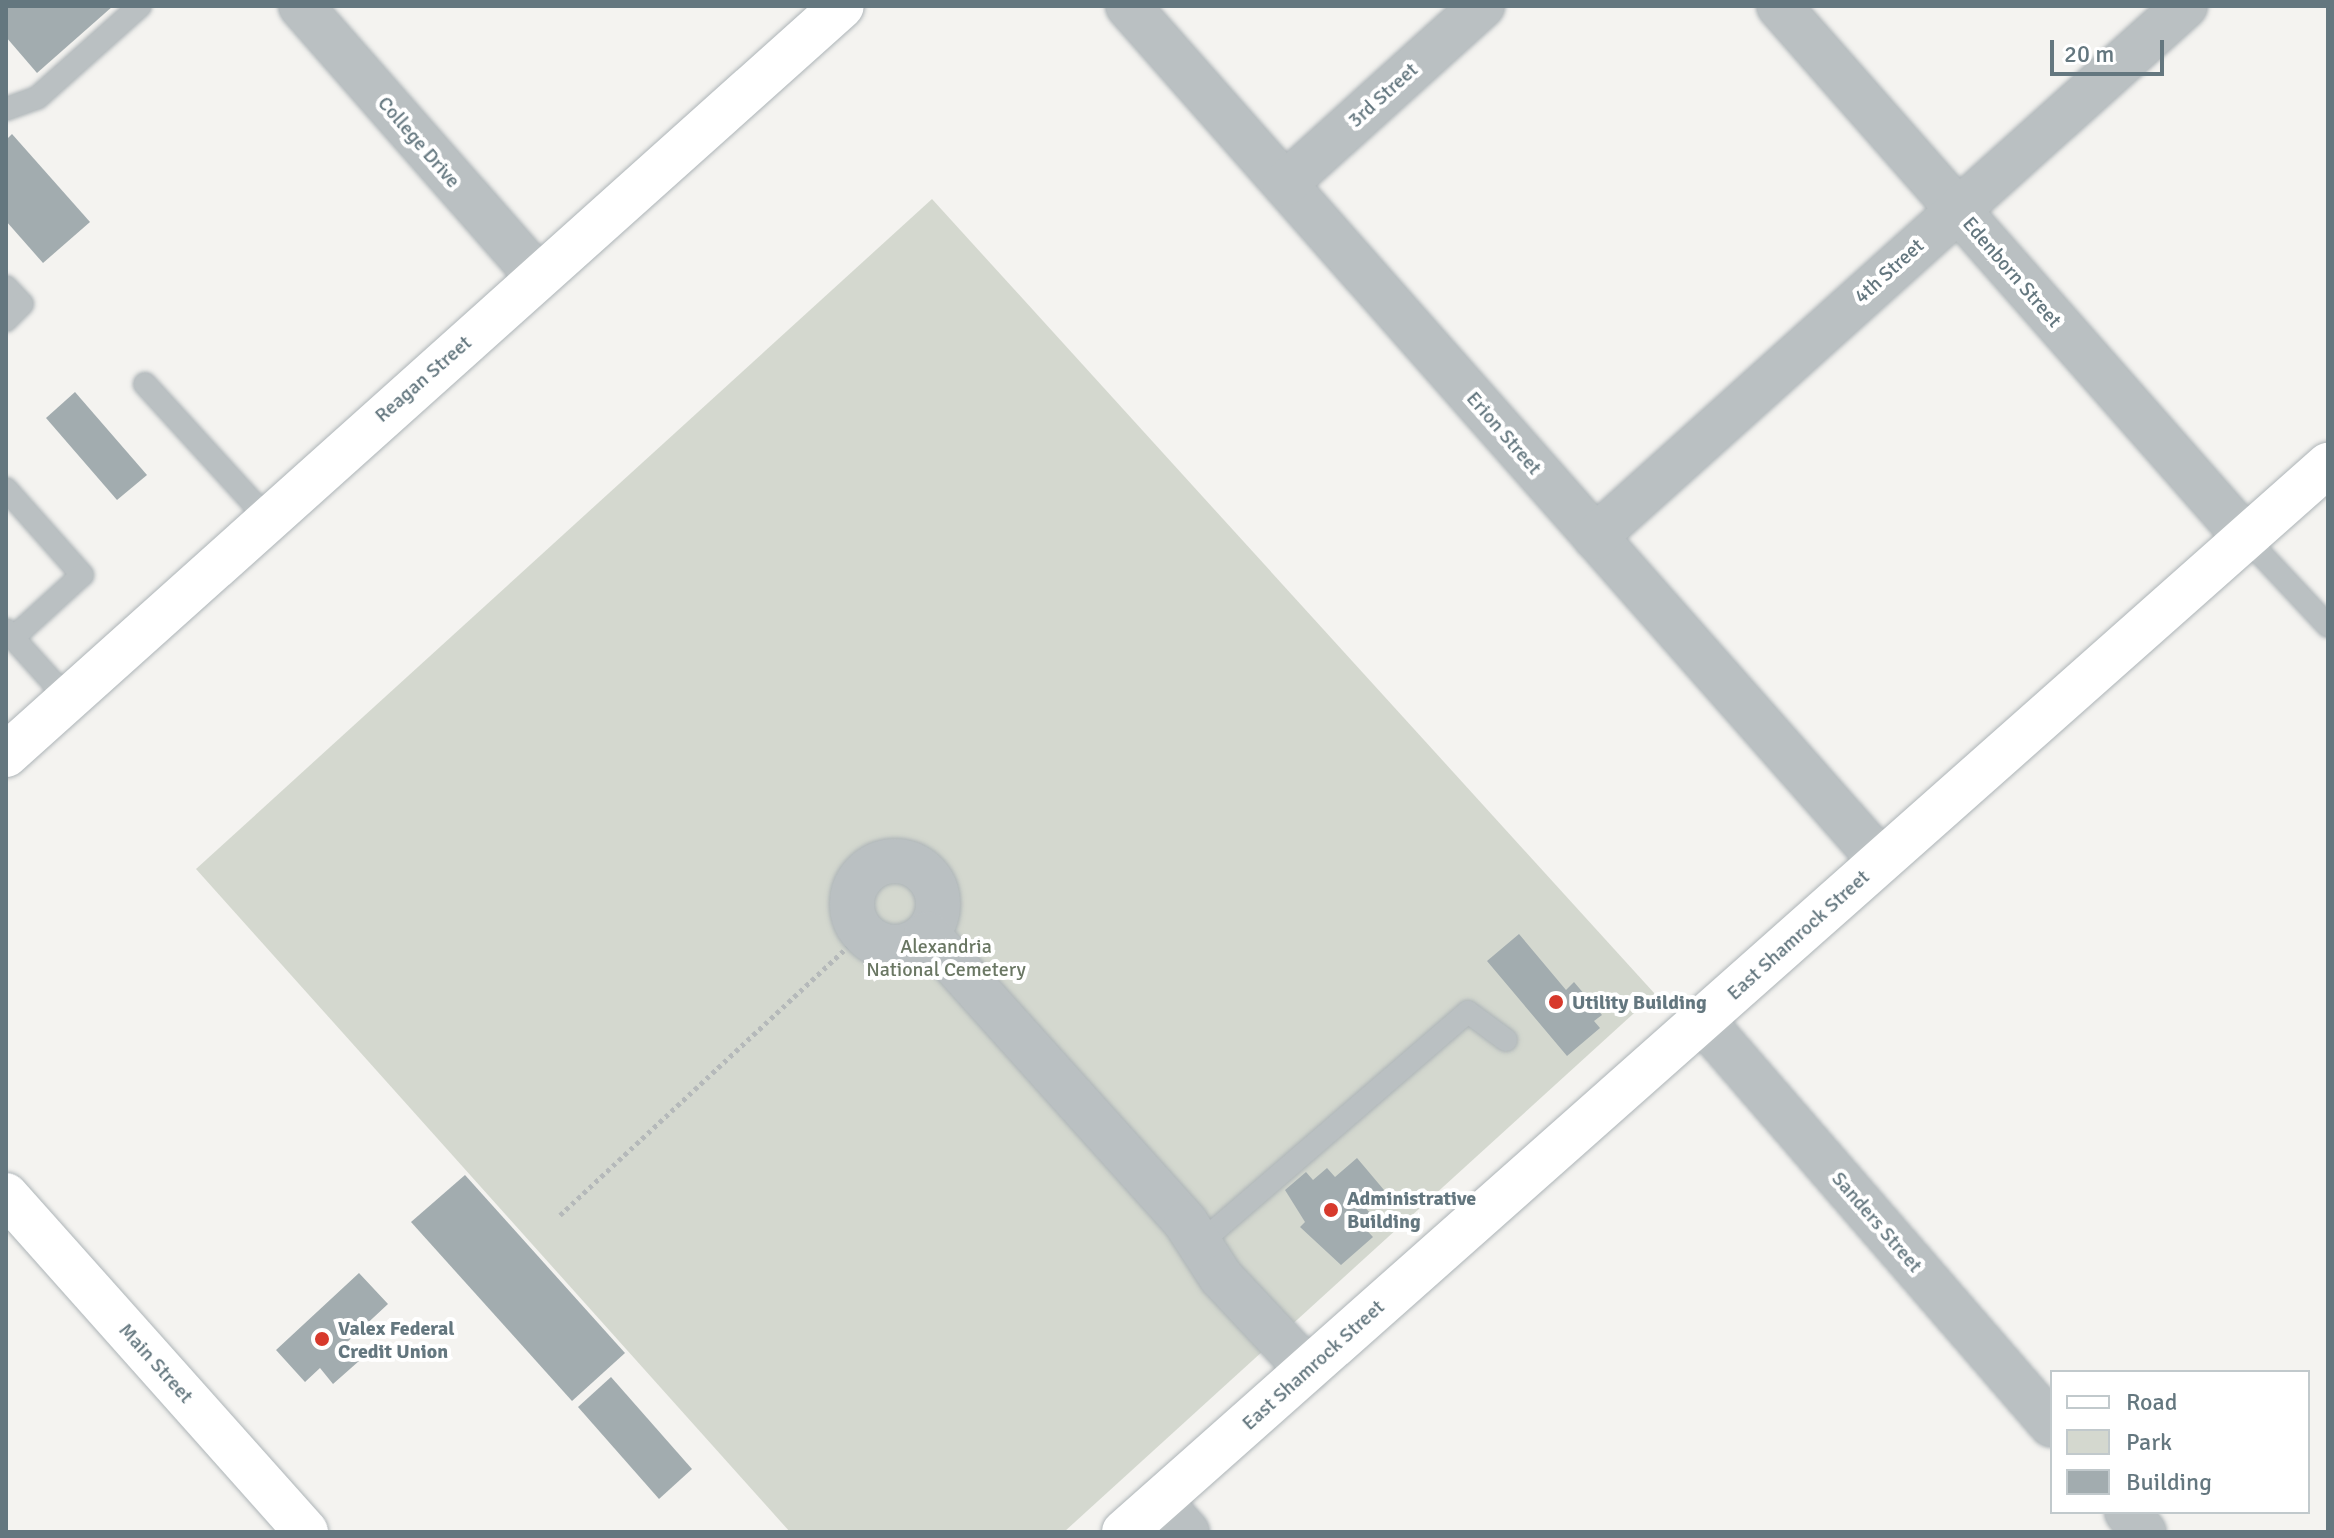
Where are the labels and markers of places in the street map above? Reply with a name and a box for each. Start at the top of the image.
place label: Utility Building [1572,990,1707,1014]
marker: Utility Building [1547,993,1565,1011]
place label: Administrative Building [1347,1186,1476,1233]
marker: Administrative Building [1322,1201,1340,1219]
place label: Valex Federal Credit Union [338,1316,455,1363]
marker: Valex Federal Credit Union [313,1330,331,1348]

